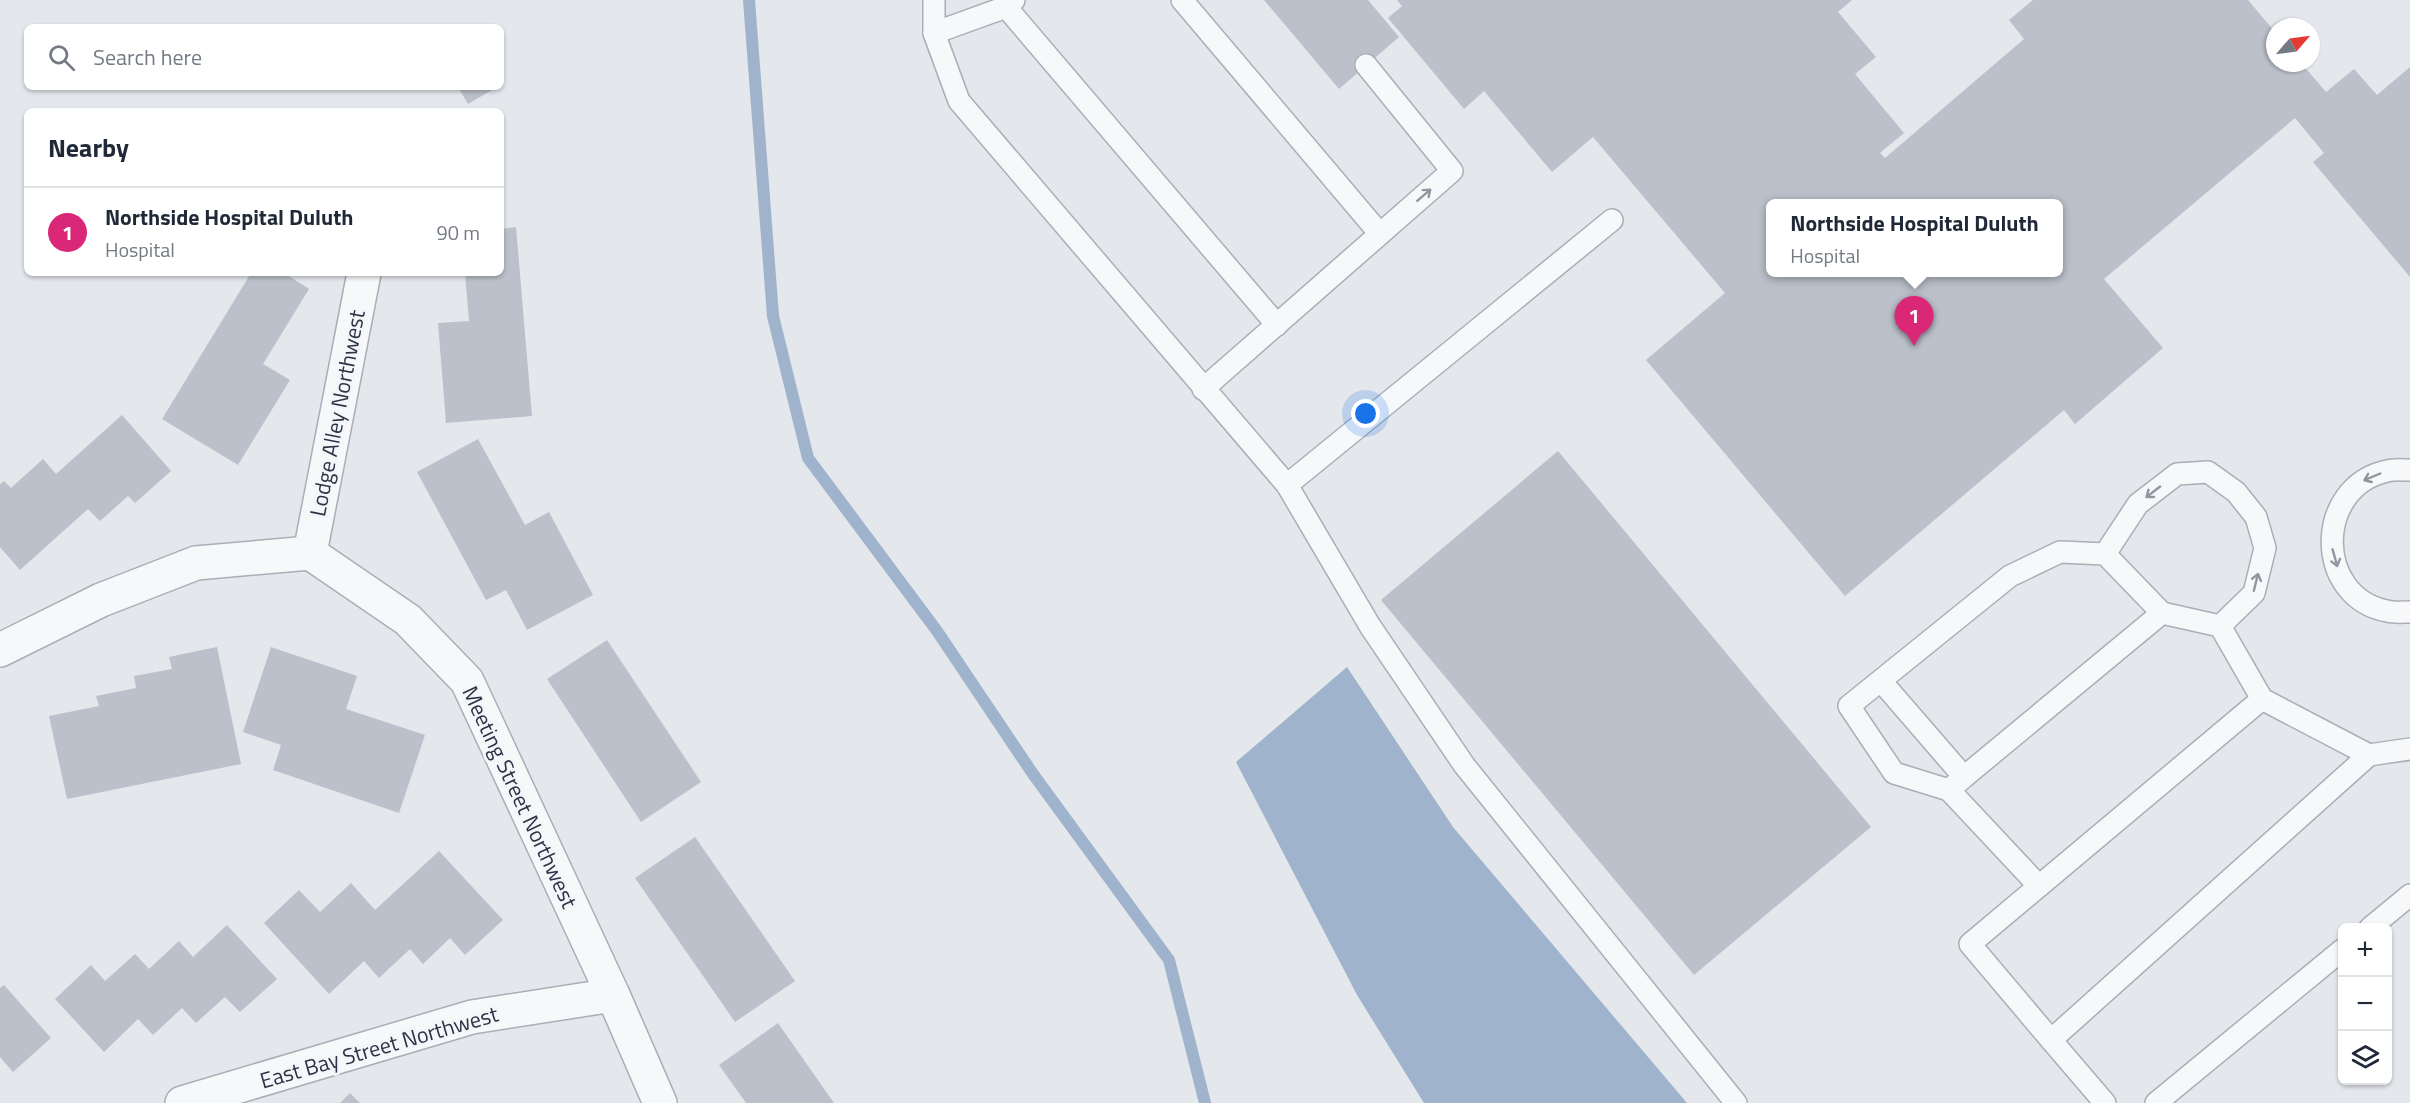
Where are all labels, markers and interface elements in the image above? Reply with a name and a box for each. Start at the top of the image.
north arrow [2266,18,2320,72]
search box [24,24,504,90]
text: Search here [93,40,202,74]
icon: search [45,41,78,74]
text: Nearby [48,128,129,167]
one-way arrow [1416,188,1431,202]
popup [1766,199,2063,277]
text: Northside Hospital Duluth [105,200,353,234]
text: Northside Hospital Duluth [1790,206,2039,240]
text: 1 [62,217,73,248]
text: 90 m [436,217,480,248]
text: Hospital [105,234,175,265]
text: Hospital [1790,240,1860,271]
pin: 1 [1894,296,1934,346]
street label: Lodge Alley Northwest [300,307,374,519]
your location [1351,399,1380,428]
one-way arrow [2363,472,2381,483]
one-way arrow [2145,486,2161,499]
one-way arrow [2329,548,2341,567]
one-way arrow [2251,573,2263,592]
street label: Meeting Street Northwest [454,680,587,914]
map controls [2338,923,2392,1085]
button: + [2338,923,2392,977]
button: − [2338,977,2392,1031]
street label: East Bay Street Northwest [256,997,502,1097]
button: layers [2338,1031,2392,1085]

